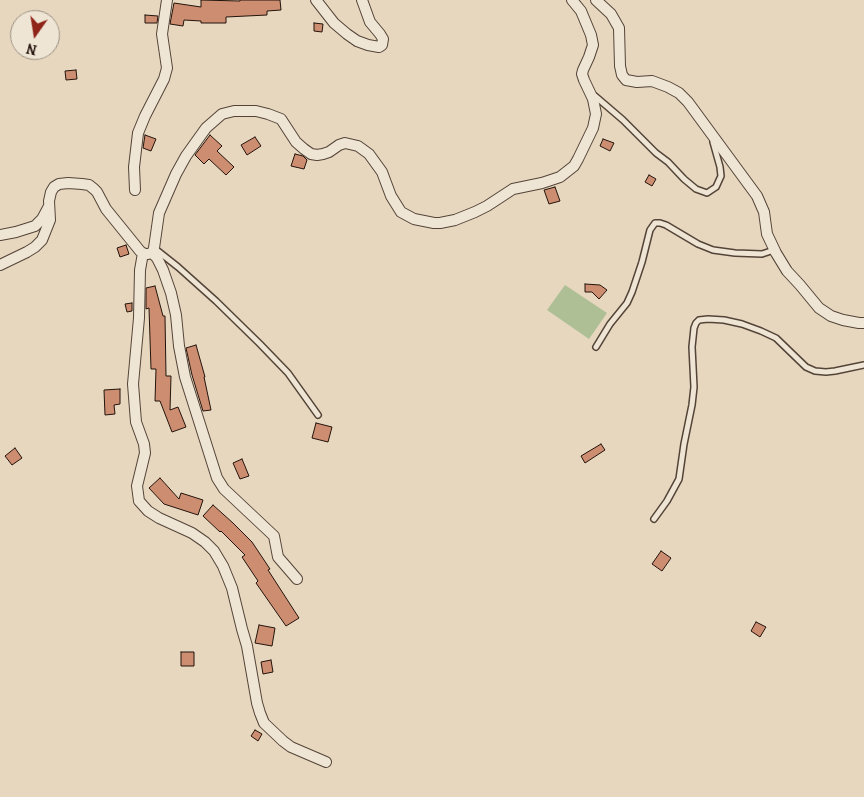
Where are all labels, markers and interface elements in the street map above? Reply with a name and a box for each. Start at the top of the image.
north arrow [10,10,60,60]
text: N [25,39,39,60]

